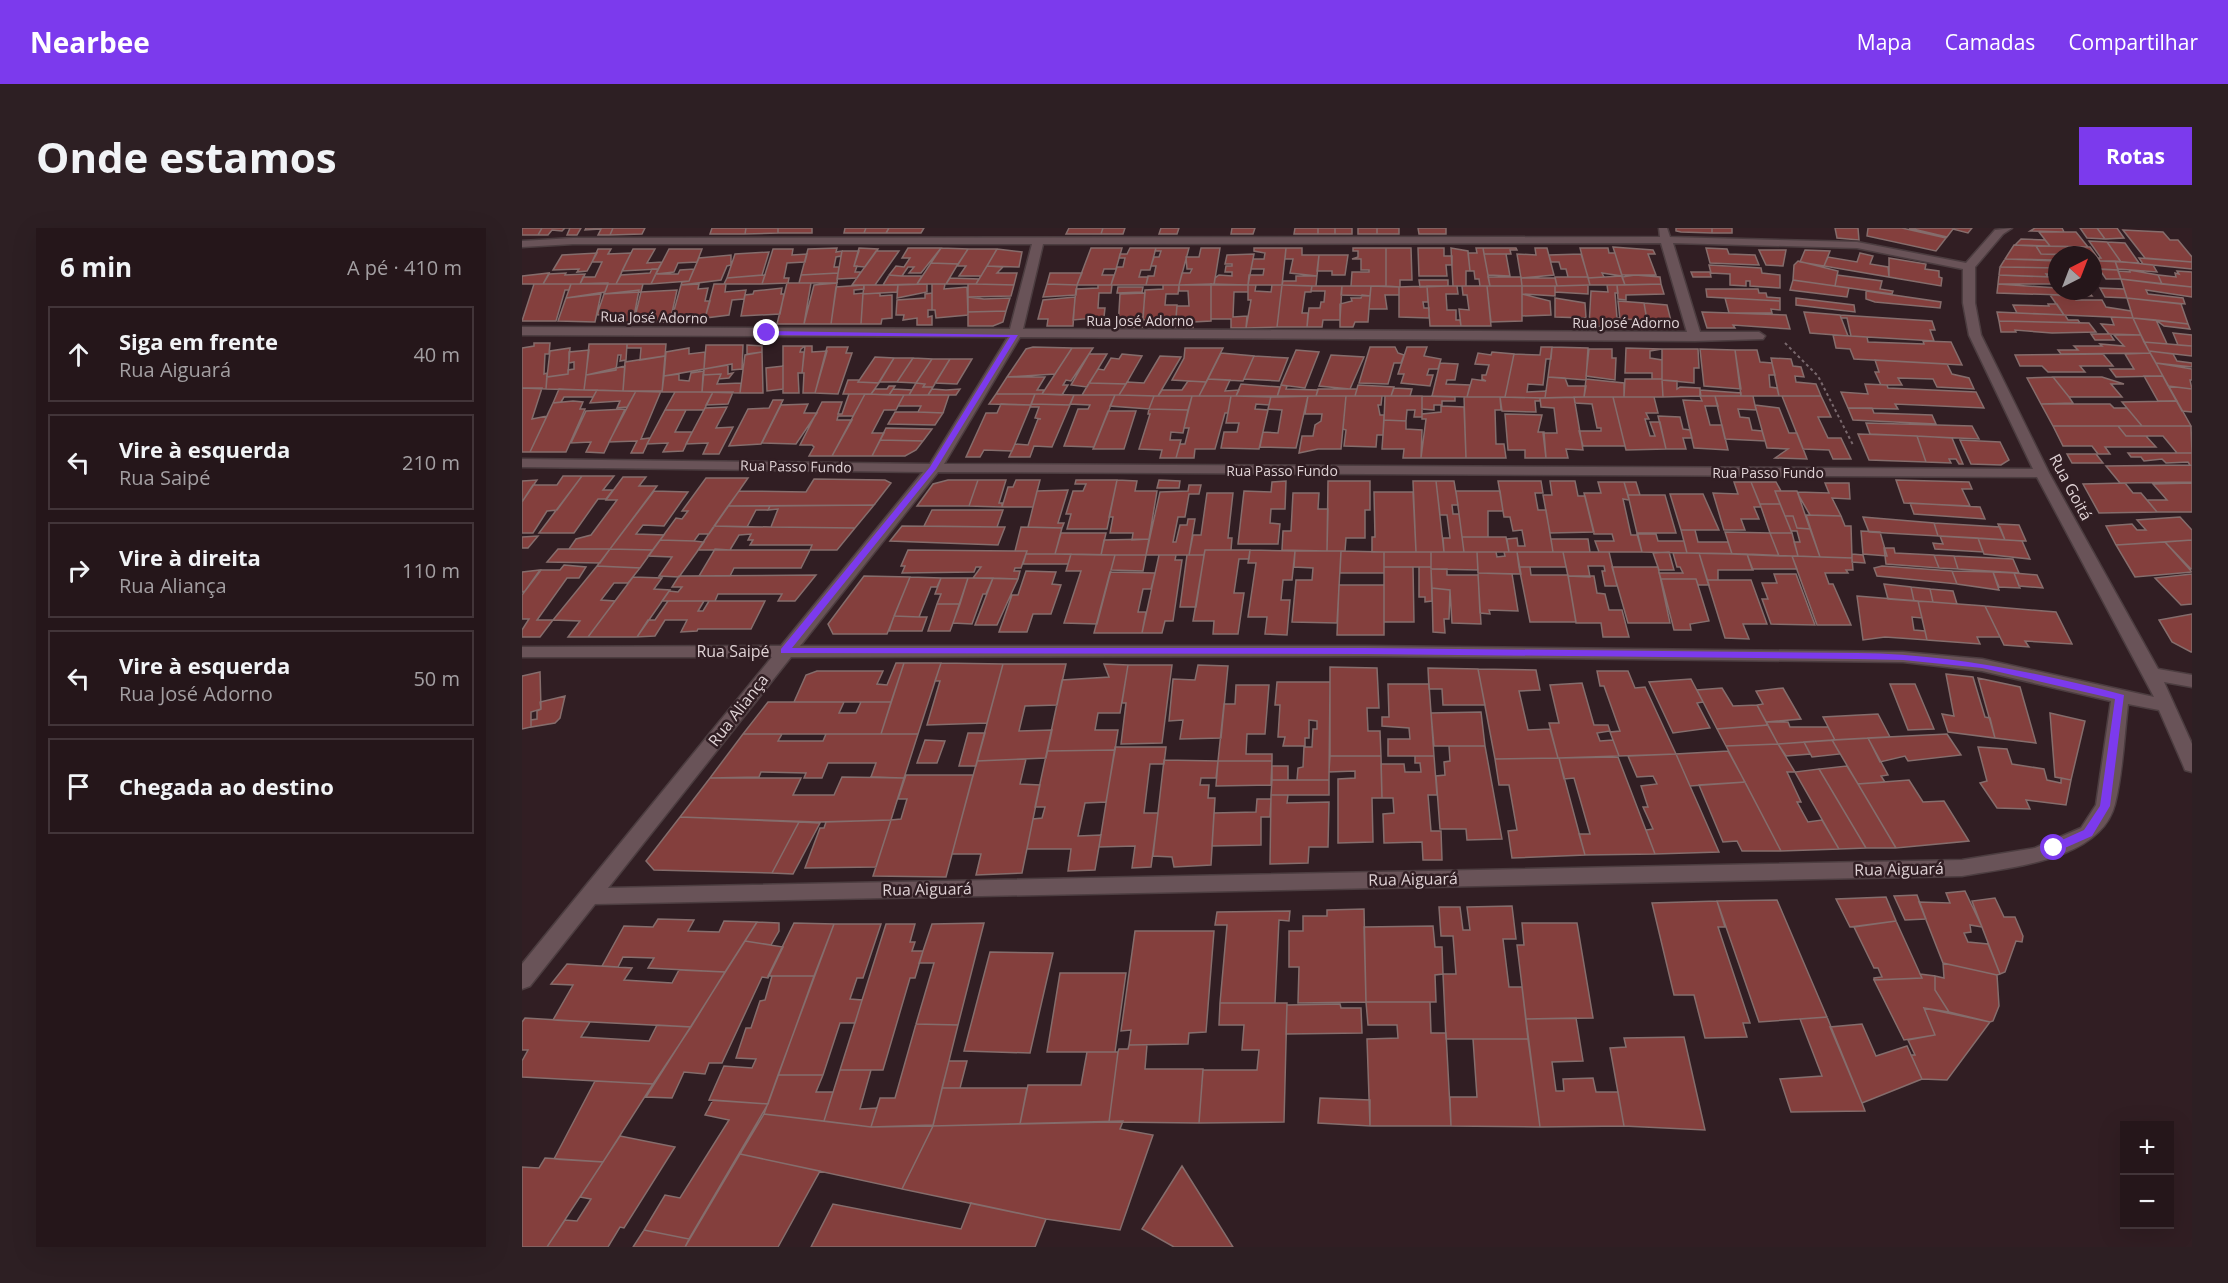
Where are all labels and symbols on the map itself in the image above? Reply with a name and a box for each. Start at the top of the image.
north arrow [2048,246,2102,300]
street label: Rua José Adorno [600,307,708,327]
street label: Rua José Adorno [1086,311,1194,330]
street label: Rua José Adorno [1572,313,1680,332]
route end [753,319,779,345]
street label: Rua Goitá [2044,450,2098,524]
street label: Rua Passo Fundo [740,456,852,476]
street label: Rua Passo Fundo [1226,461,1338,480]
street label: Rua Passo Fundo [1712,463,1824,482]
street label: Rua Saipé [696,640,770,662]
street label: Rua Aliança [703,669,773,751]
route start [2040,834,2066,860]
street label: Rua Aiguará [1854,857,1944,881]
street label: Rua Aiguará [1368,867,1458,891]
street label: Rua Aiguará [882,877,972,901]

